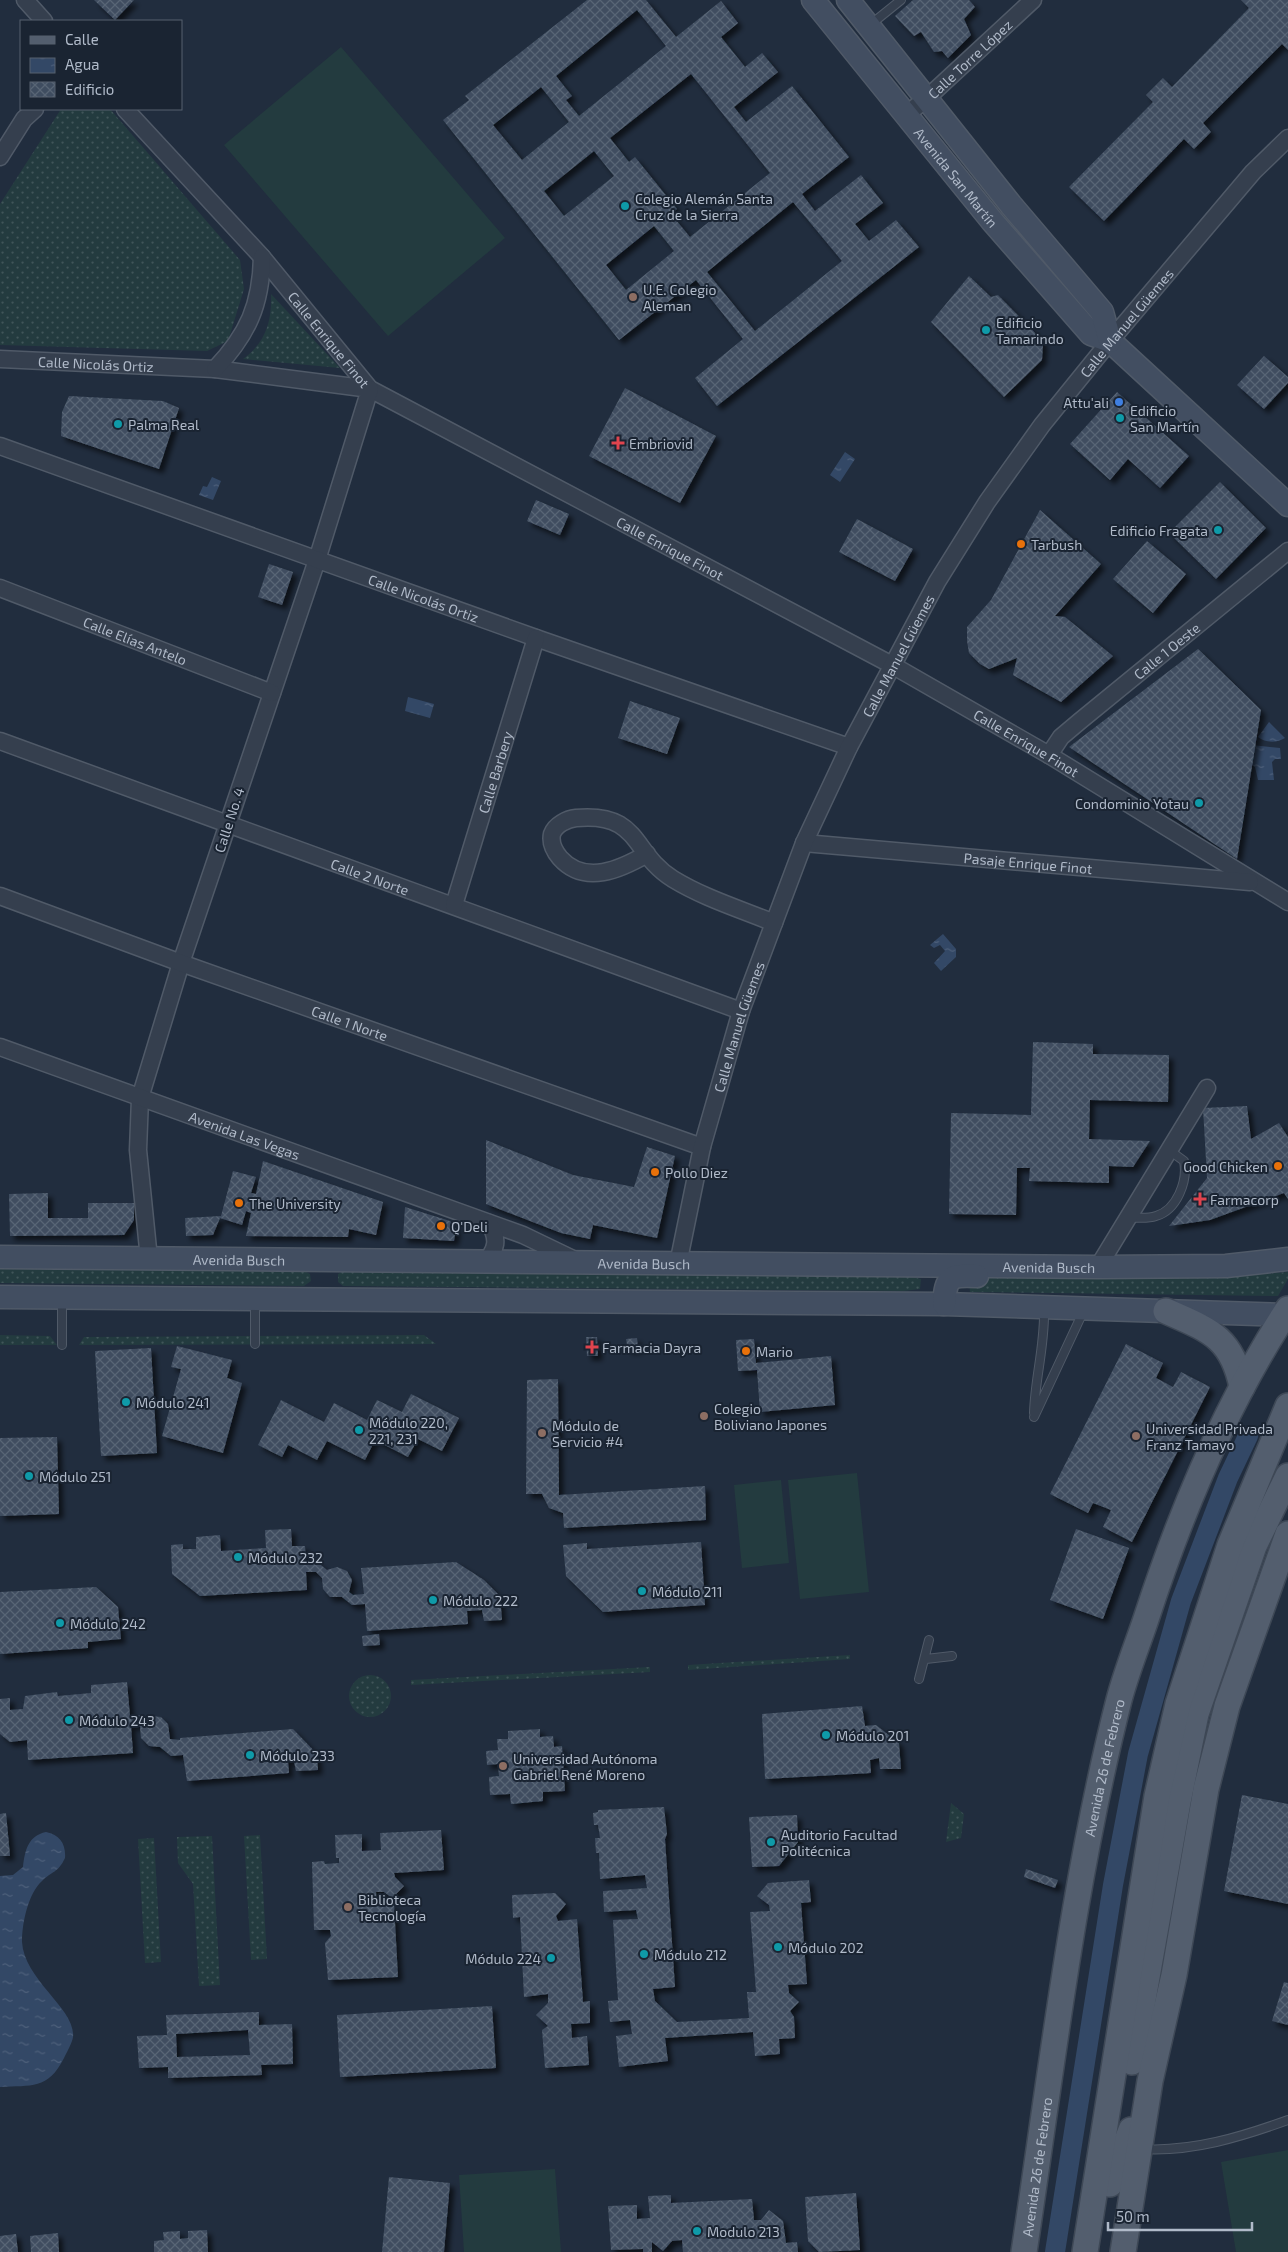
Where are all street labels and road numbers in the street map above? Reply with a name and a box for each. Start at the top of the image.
street label: Calle Torre López [924,16,1015,102]
street label: Avenida San Martín [911,124,1002,231]
street label: Calle Manuel Güemes [1076,265,1176,380]
street label: Calle Enrique Finot [285,288,374,391]
street label: Calle Nicolás Ortiz [38,352,154,375]
street label: Calle Enrique Finot [614,513,727,583]
street label: Calle Nicolás Ortiz [366,570,481,625]
street label: Calle Manuel Güemes [858,591,937,720]
street label: Calle Elías Antelo [81,613,190,668]
street label: Calle 1 Oeste [1130,618,1203,682]
street label: Calle Enrique Finot [971,705,1082,780]
street label: Calle Barbery [474,728,516,815]
street label: Calle No. 4 [211,785,247,855]
street label: Pasaje Enrique Finot [963,849,1093,877]
street label: Calle 2 Norte [329,854,411,898]
street label: Calle Manuel Güemes [710,959,767,1094]
street label: Calle 1 Norte [309,1001,390,1044]
street label: Avenida Las Vegas [187,1107,302,1163]
street label: Avenida Busch [193,1250,285,1268]
street label: Avenida Busch [598,1254,690,1272]
street label: Avenida Busch [1003,1258,1095,1275]
street label: Avenida 26 de Febrero [1080,1697,1127,1838]
street label: Avenida 26 de Febrero [1018,2096,1055,2238]

